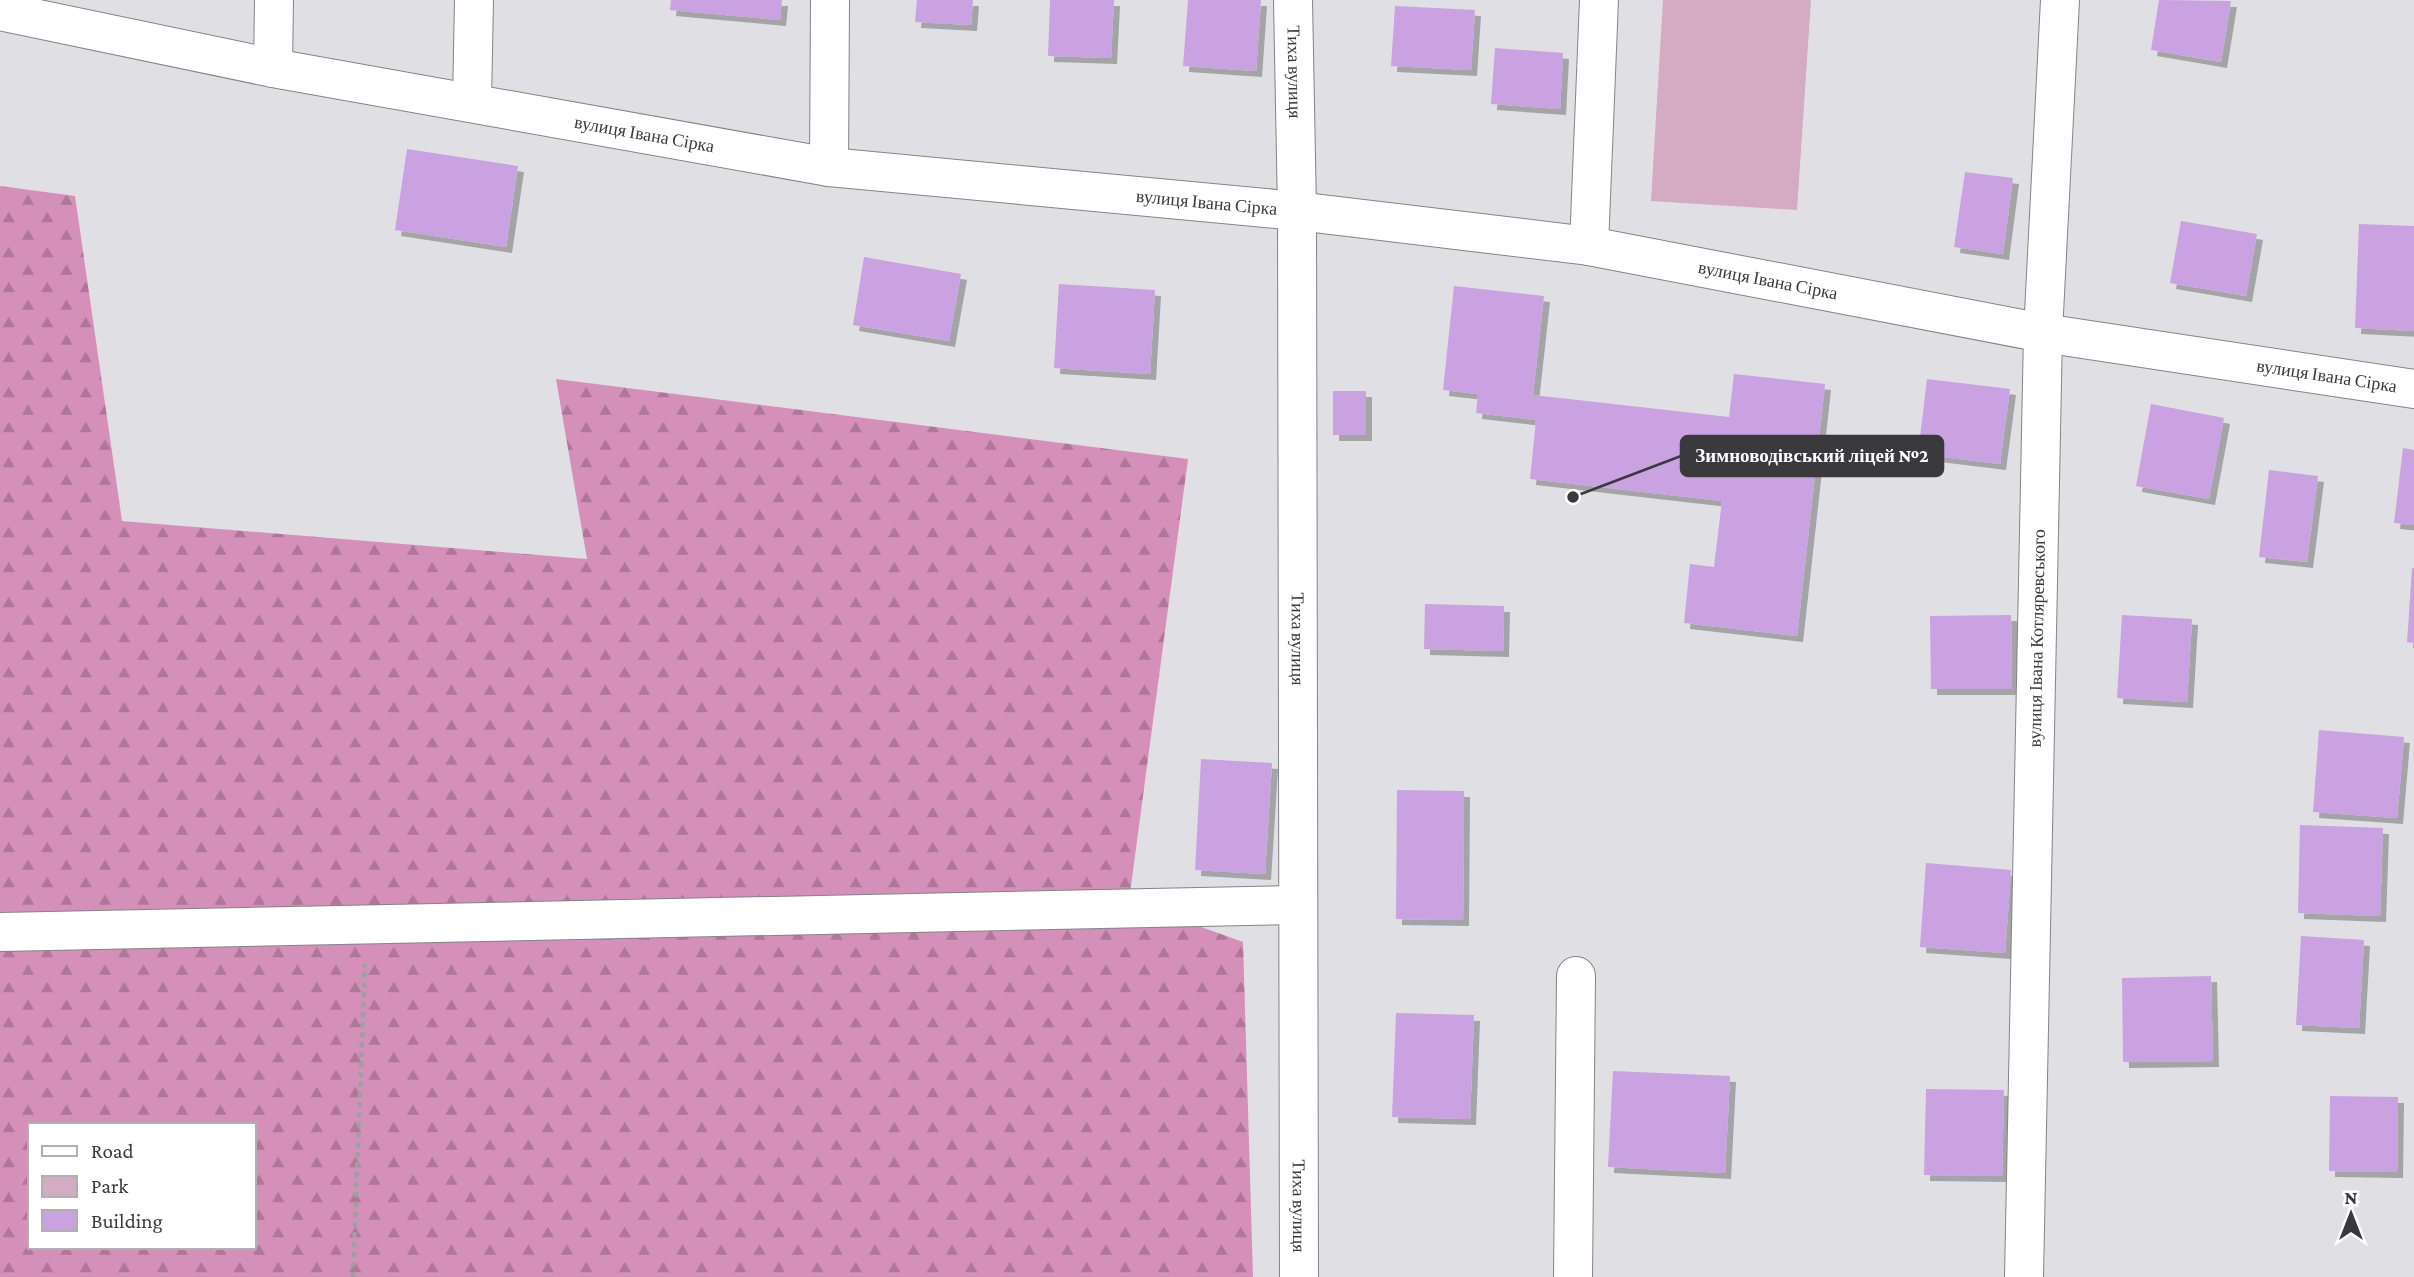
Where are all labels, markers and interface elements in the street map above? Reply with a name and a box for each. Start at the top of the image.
street label: Тиха вулиця [1283,25,1305,119]
street label: вулиця Івана Сірка [573,112,716,156]
street label: вулиця Івана Сірка [1135,186,1278,219]
street label: вулиця Івана Сірка [1696,257,1839,303]
street label: вулиця Івана Сірка [2255,355,2398,396]
callout: Зимноводівський ліцей №2 [1681,436,1943,476]
text: Зимноводівський ліцей №2 [1695,445,1929,466]
street label: вулиця Івана Котляревського [2025,529,2049,747]
street label: Тиха вулиця [1288,592,1308,685]
legend [28,1123,256,1249]
text: Road [91,1139,134,1163]
street label: Тиха вулиця [1289,1159,1309,1252]
text: Park [91,1174,128,1198]
north arrow [2316,1179,2386,1249]
text: N [2345,1187,2358,1208]
text: Building [91,1209,163,1233]

